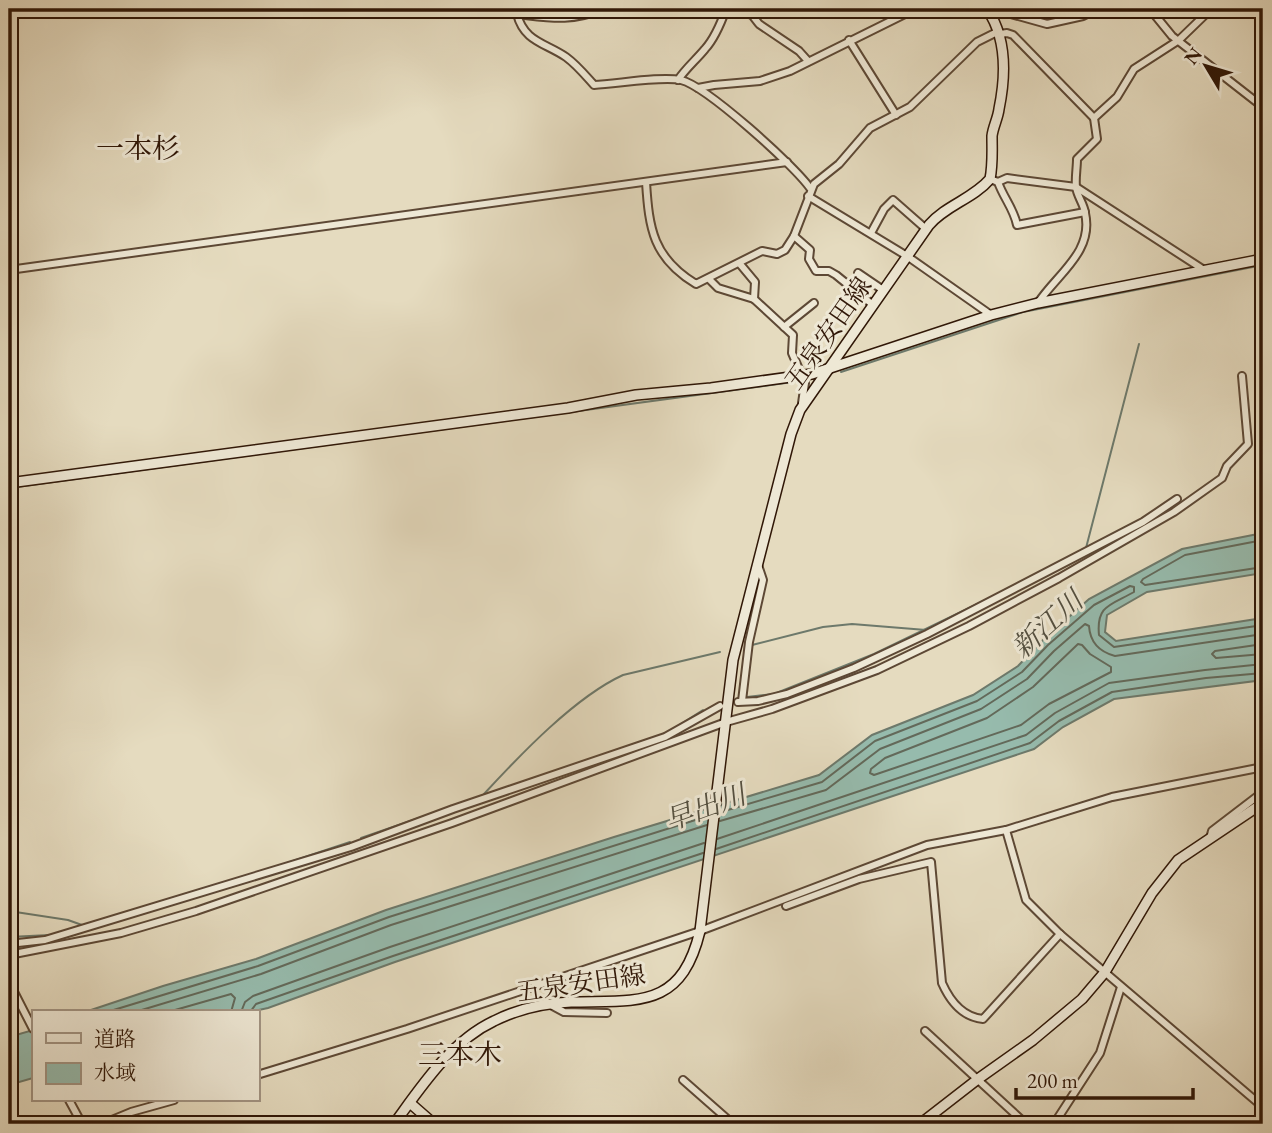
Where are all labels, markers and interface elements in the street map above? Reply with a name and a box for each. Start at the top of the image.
north arrow [1170,32,1240,102]
text: N [1178,42,1208,70]
district label: 一本杉 [96,130,180,166]
street label: 五泉安田線 [777,270,879,396]
water label: 新江川 [1004,581,1092,665]
water label: 早出川 [659,775,753,838]
street label: 五泉安田線 [514,957,648,1009]
legend [32,1010,259,1102]
text: 道路 [94,1025,136,1052]
district label: 三本木 [418,1036,502,1072]
scale bar [1016,1056,1193,1100]
text: 水域 [94,1059,136,1086]
text: 200 m [1027,1067,1078,1094]

